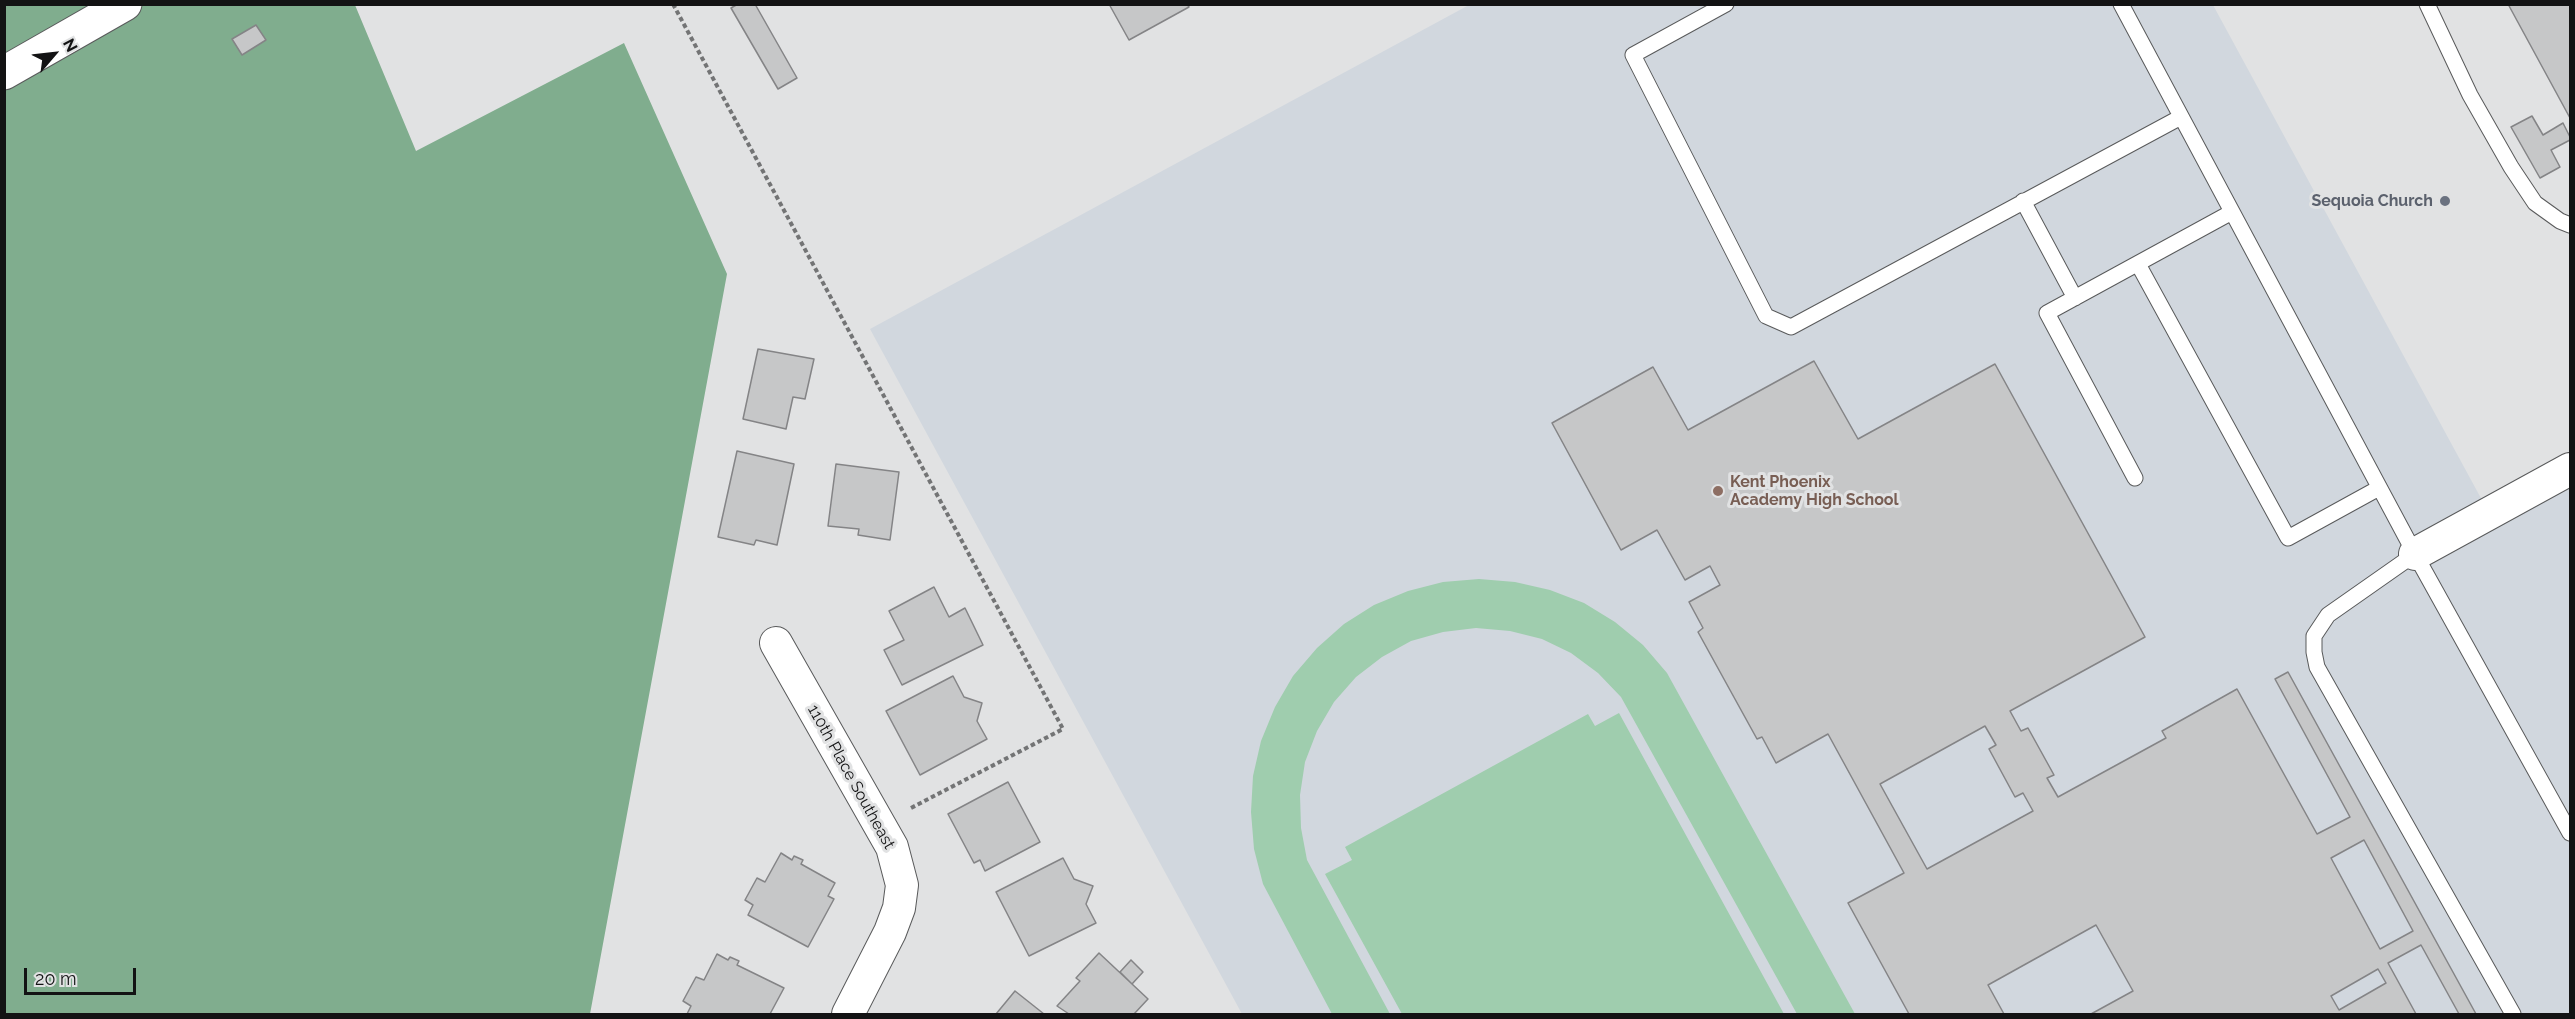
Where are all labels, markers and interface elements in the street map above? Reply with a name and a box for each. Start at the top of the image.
north arrow [24,24,84,84]
text: N [59,35,82,55]
place label: Sequoia Church [2311,191,2433,211]
marker: Sequoia Church [2438,194,2452,208]
place label: Kent Phoenix Academy High School [1730,472,1899,510]
marker: Kent Phoenix Academy High School [1711,484,1725,498]
street label: 110th Place Southeast [803,701,899,853]
scale bar [27,956,140,994]
text: 20 m [35,968,77,989]

